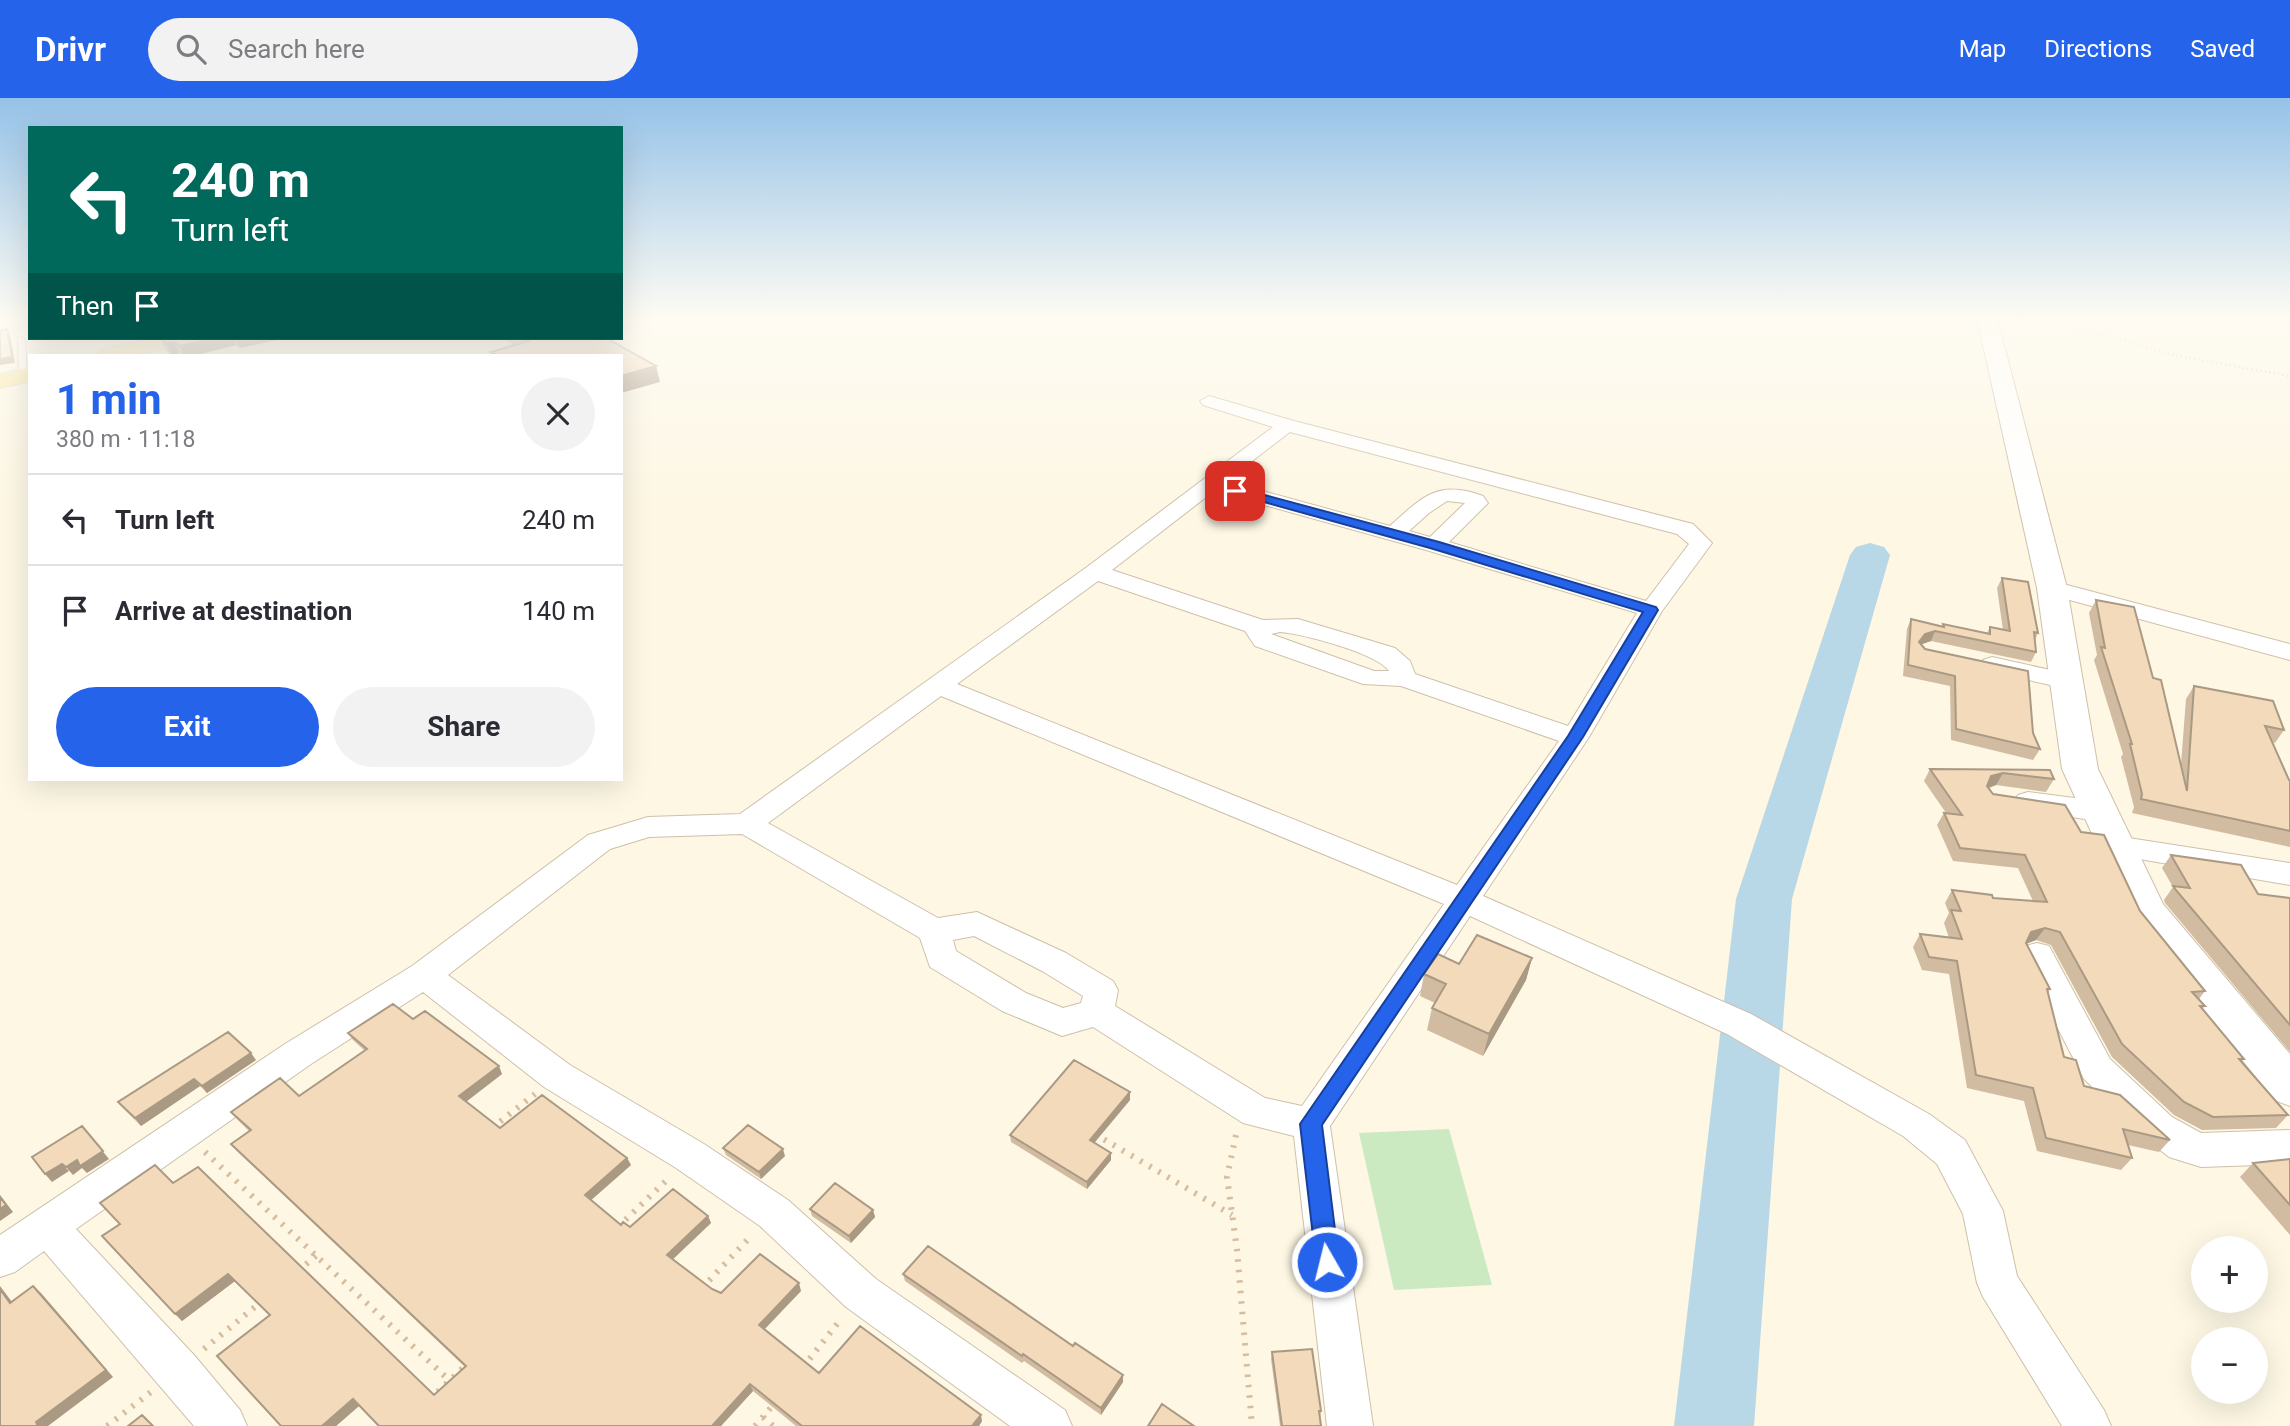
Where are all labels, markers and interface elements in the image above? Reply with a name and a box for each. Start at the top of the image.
search box [148,18,638,81]
text: Drivr [35,30,106,69]
icon: search [172,30,210,68]
text: Search here [228,34,365,64]
text: Map [1959,35,2006,63]
text: Directions [2044,35,2152,63]
text: Saved [2190,35,2255,63]
text: 240 m [171,152,310,209]
icon: left [56,154,147,245]
text: Turn left [171,211,289,249]
icon: arrive [128,287,166,325]
text: Then [56,291,114,321]
text: 1 min [56,375,162,424]
button: close [521,377,595,451]
text: 380 m · 11:18 [56,426,195,453]
pin [1205,461,1265,521]
icon: arrive [1216,472,1254,510]
icon: left [56,501,94,539]
text: Turn left [115,505,214,535]
text: 240 m [522,505,595,535]
icon: arrive [56,592,94,630]
text: Arrive at destination [115,596,352,626]
text: 140 m [522,596,595,626]
button: Exit [56,687,319,767]
button: Share [333,687,595,767]
position arrow [1290,1225,1364,1299]
map controls [2191,1236,2268,1404]
button: + [2191,1236,2268,1313]
button: − [2191,1327,2268,1404]

